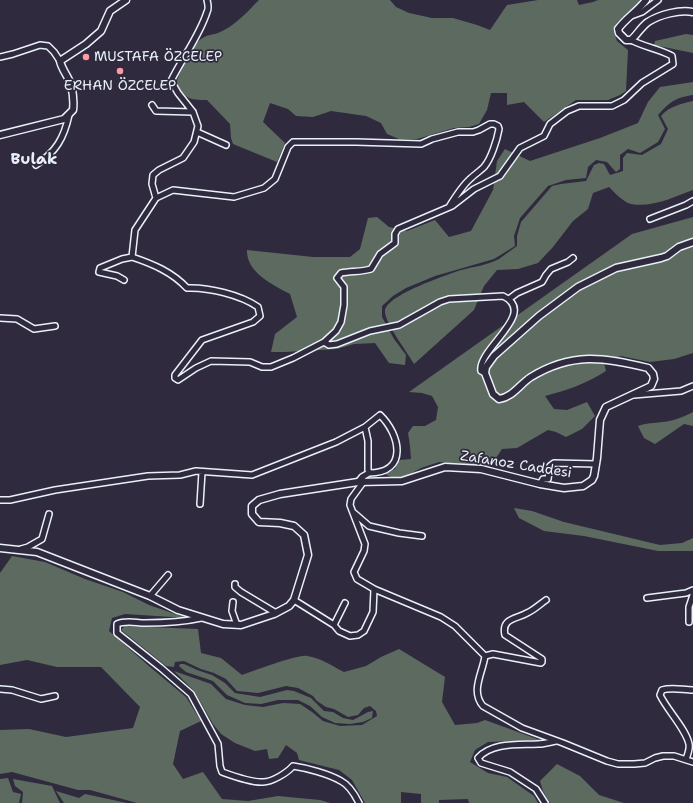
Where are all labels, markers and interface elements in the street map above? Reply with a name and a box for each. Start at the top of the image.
place label: MUSTAFA ÖZCELEP [94,49,222,65]
marker: MUSTAFA ÖZCELEP [81,52,91,62]
marker: ERHAN ÖZCELEP [115,66,125,76]
place label: ERHAN ÖZCELEP [64,78,176,94]
district label: Bulak [11,150,57,170]
street label: Zafanoz Caddesi [459,448,573,482]

